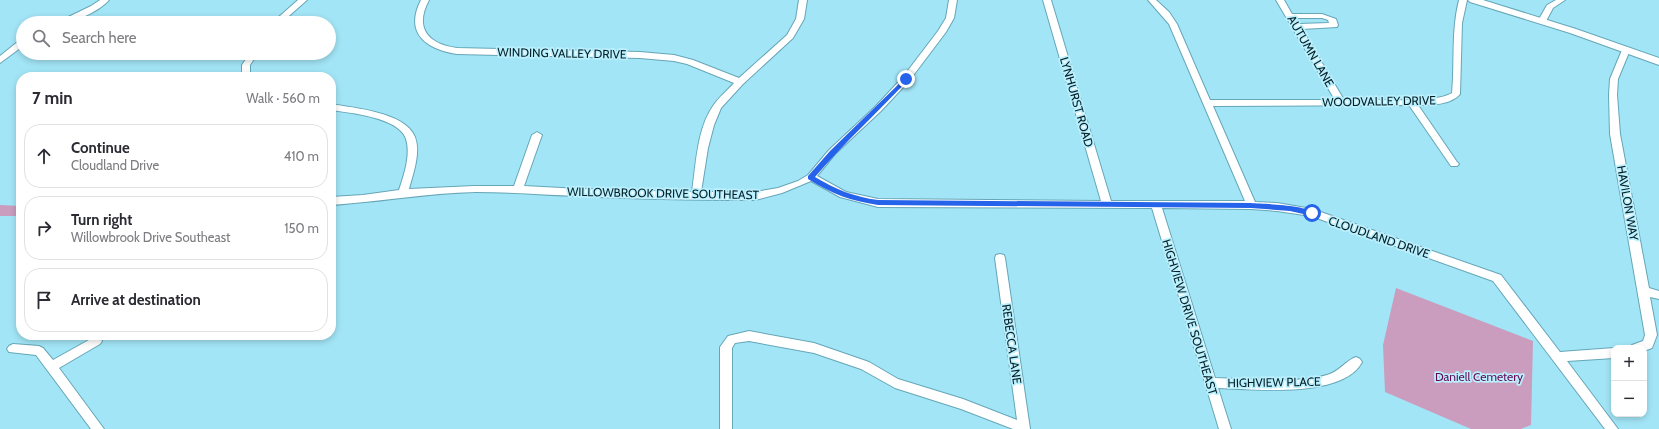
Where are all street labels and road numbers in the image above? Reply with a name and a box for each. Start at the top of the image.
street label: AUTUMN LANE [1284,13,1338,90]
street label: WINDING VALLEY DRIVE [497,44,627,62]
street label: LYNHURST ROAD [1057,55,1097,149]
street label: WOODVALLEY DRIVE [1322,93,1436,109]
street label: HAVILON WAY [1614,164,1642,242]
street label: WILLOWBROOK DRIVE SOUTHEAST [567,184,760,202]
street label: CLOUDLAND DRIVE [1326,213,1432,261]
street label: HIGHVIEW DRIVE SOUTHEAST [1159,237,1221,397]
street label: REBECCA LANE [999,303,1025,385]
street label: HIGHVIEW PLACE [1227,374,1321,390]

